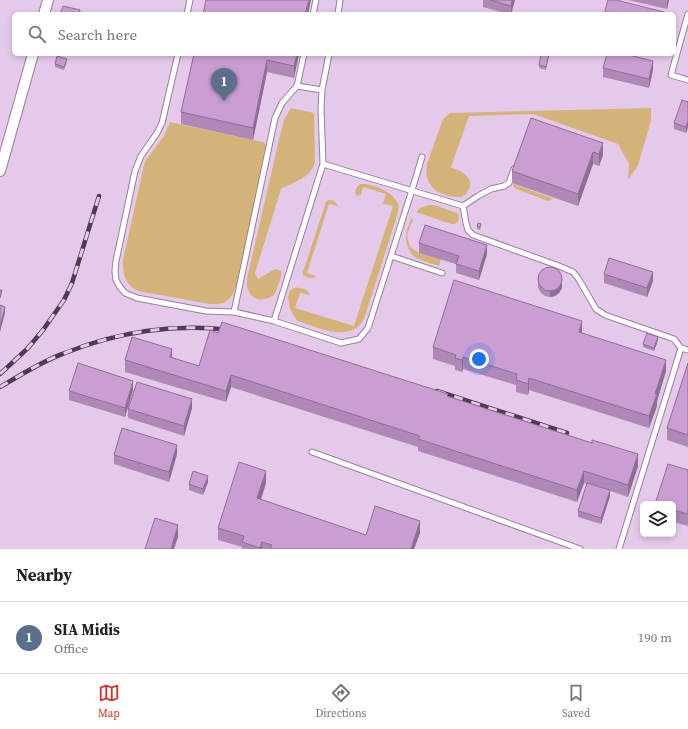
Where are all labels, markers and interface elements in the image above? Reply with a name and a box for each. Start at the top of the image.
search box [12,12,676,56]
icon: search [26,23,48,45]
text: Search here [58,24,137,45]
pin: 1 [211,68,237,101]
your location [469,349,489,369]
map controls [640,501,676,537]
button: layers [640,501,676,537]
text: Nearby [16,563,72,587]
text: SIA Midis [54,619,120,640]
text: 1 [25,629,33,646]
text: 190 m [638,629,672,646]
text: Office [54,640,88,657]
tab: Map [98,682,120,721]
tab: Directions [315,682,366,721]
tab: Saved [562,682,590,721]

